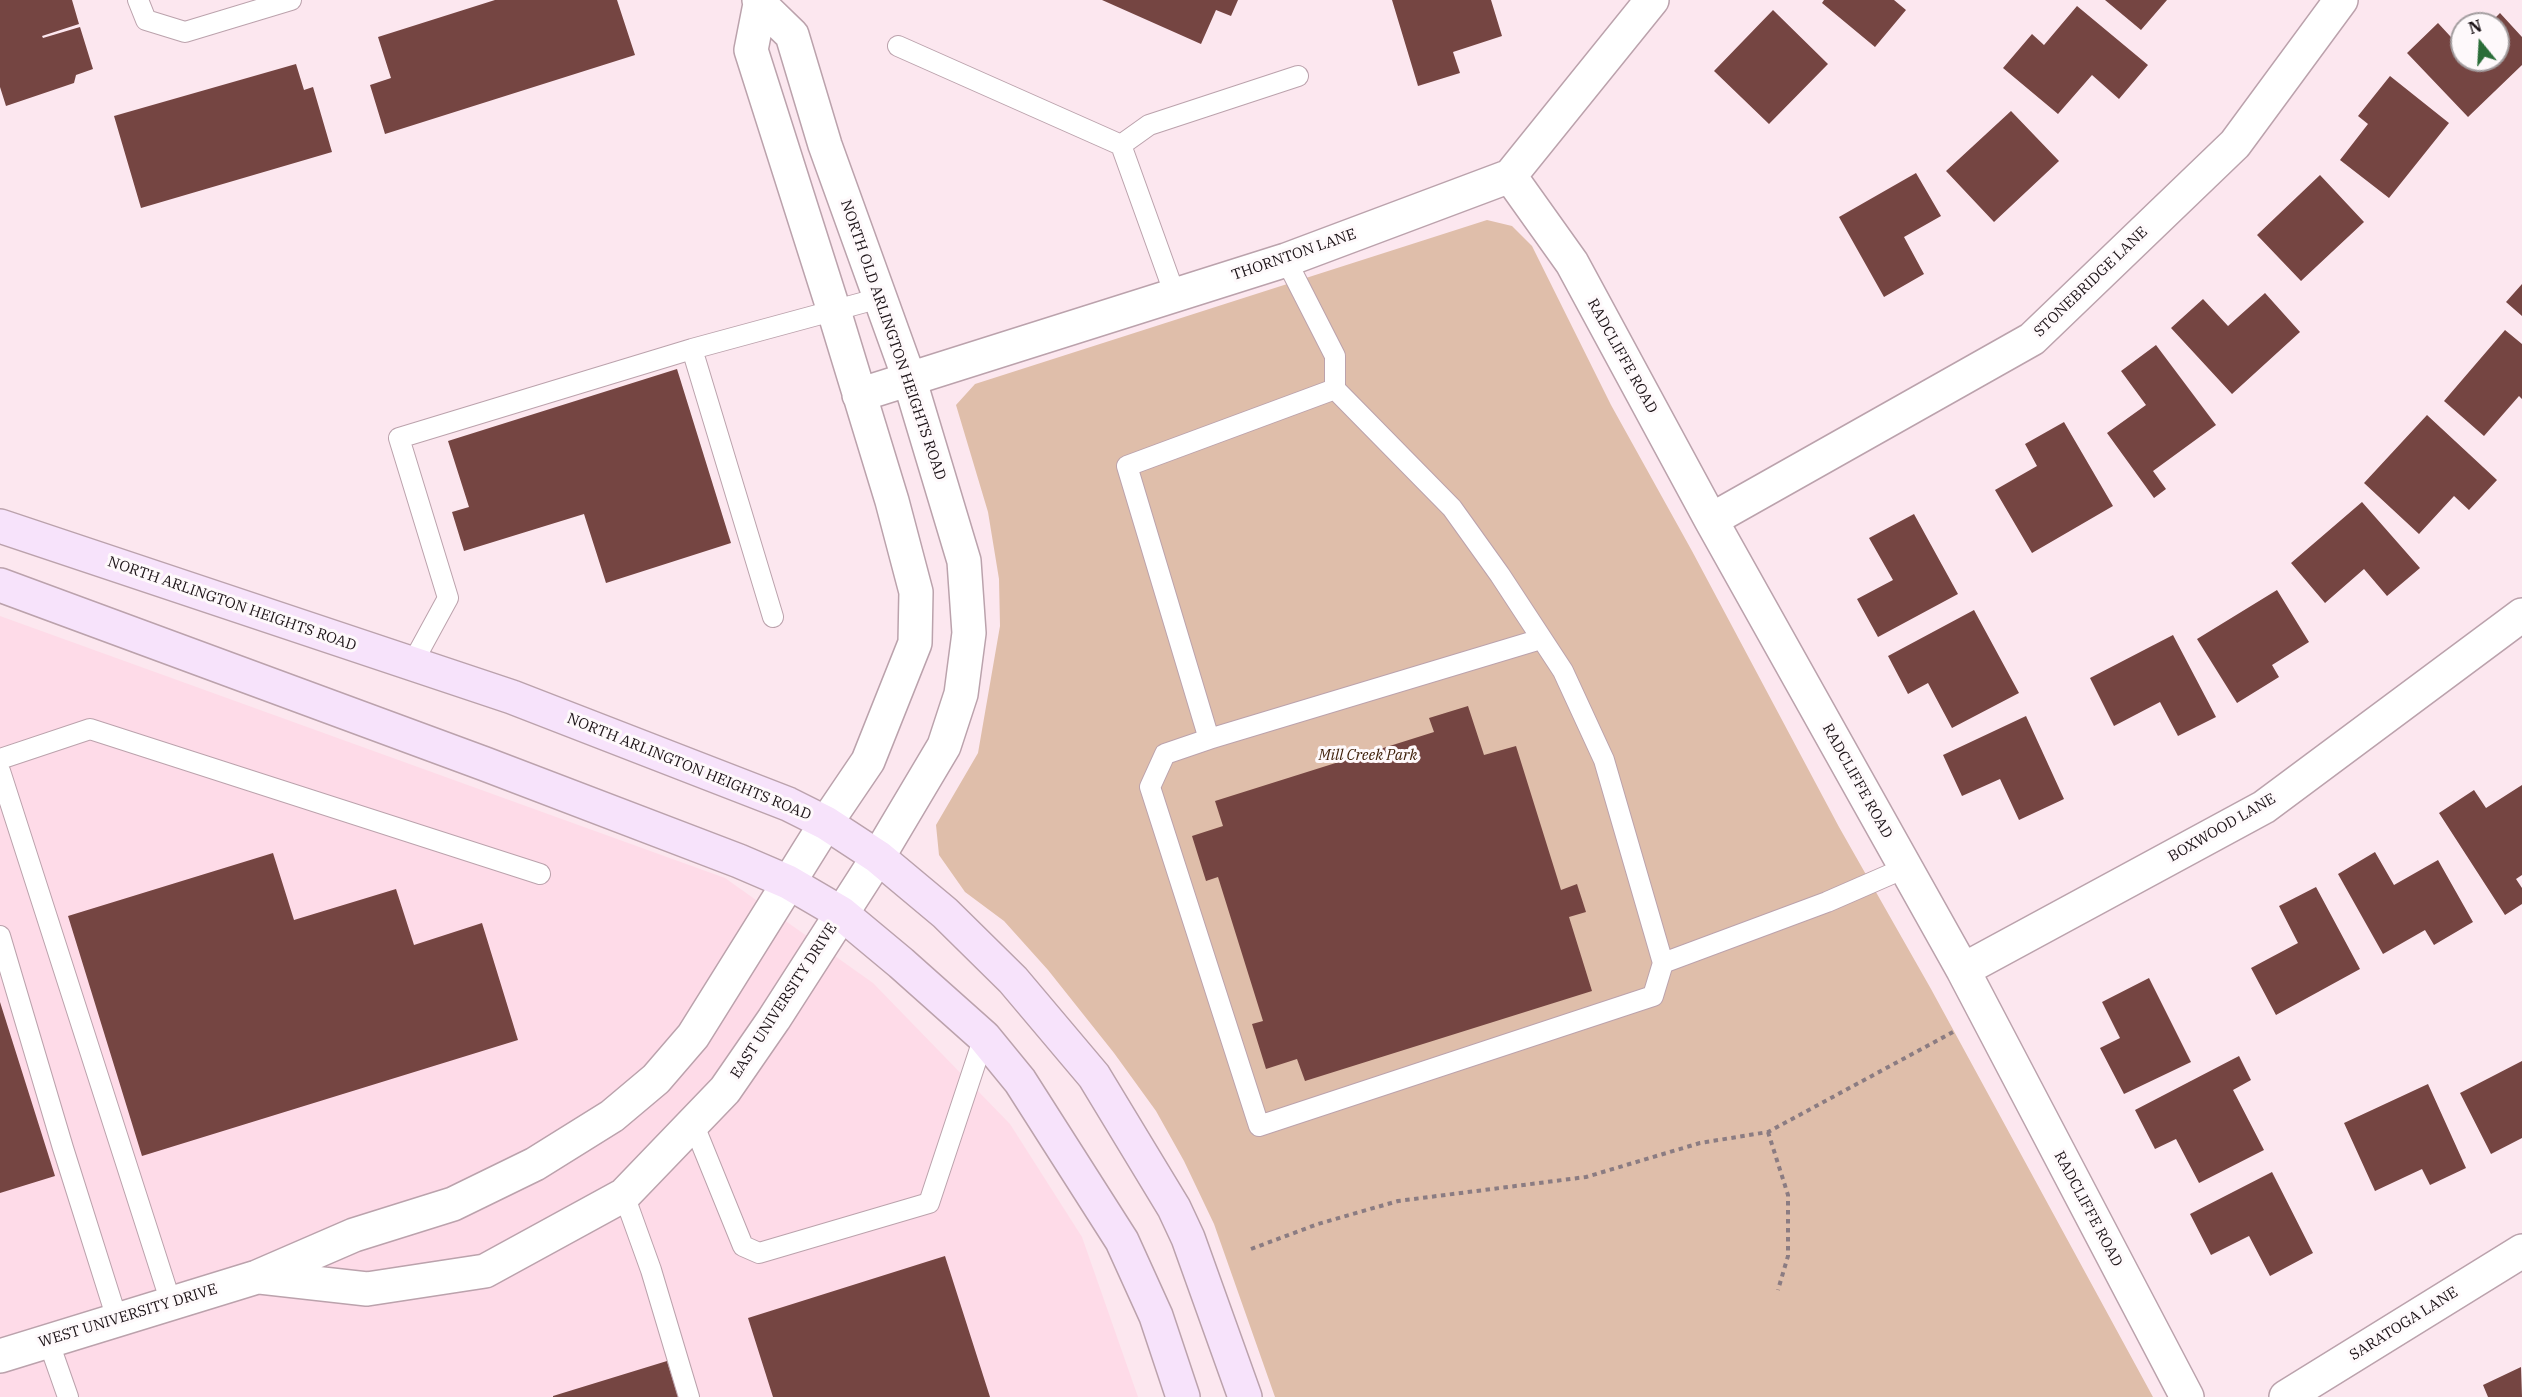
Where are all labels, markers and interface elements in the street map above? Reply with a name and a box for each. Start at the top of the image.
north arrow [2450,12,2510,72]
text: N [2466,15,2484,38]
street label: NORTH OLD ARLINGTON HEIGHTS ROAD [836,197,950,483]
street label: STONEBRIDGE LANE [2030,223,2152,341]
street label: THORNTON LANE [1229,225,1359,285]
street label: RADCLIFFE ROAD [1583,296,1661,416]
street label: NORTH ARLINGTON HEIGHTS ROAD [105,553,359,655]
street label: NORTH ARLINGTON HEIGHTS ROAD [564,710,814,824]
street label: RADCLIFFE ROAD [1818,721,1896,841]
park label: Mill Creek Park [1318,747,1418,765]
street label: BOXWOOD LANE [2165,790,2279,866]
street label: EAST UNIVERSITY DRIVE [727,920,841,1082]
street label: RADCLIFFE ROAD [2050,1148,2126,1270]
street label: WEST UNIVERSITY DRIVE [36,1280,220,1352]
street label: SARATOGA LANE [2347,1283,2461,1365]

